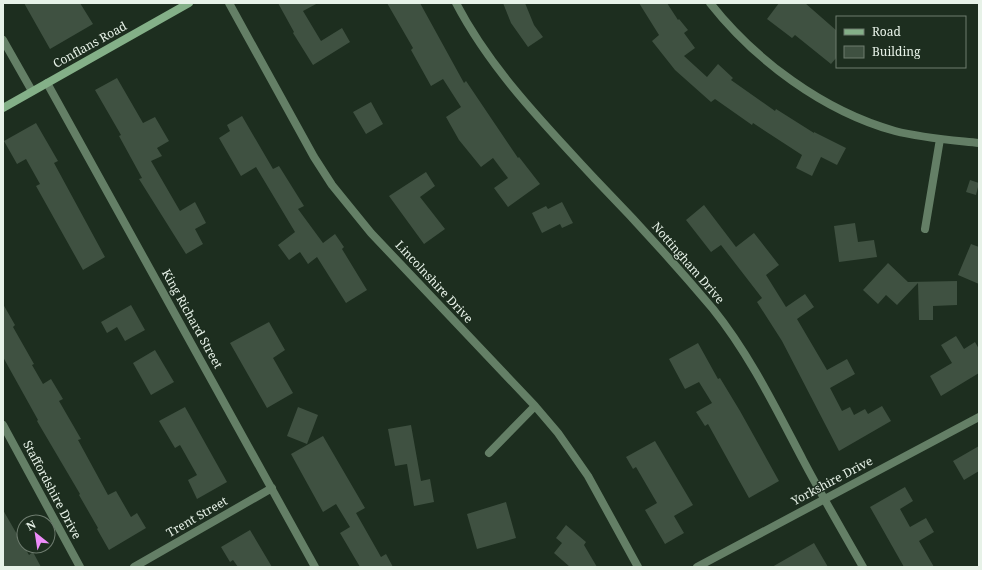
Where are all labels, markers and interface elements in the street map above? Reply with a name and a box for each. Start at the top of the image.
legend [836,16,966,68]
street label: Conflans Road [50,17,130,72]
text: Road [872,23,902,40]
text: Building [872,43,921,60]
street label: Nottingham Drive [648,218,729,307]
street label: Lincolnshire Drive [392,237,477,327]
street label: King Richard Street [158,266,227,371]
street label: Staffordshire Drive [19,437,86,542]
street label: Yorkshire Drive [787,452,875,510]
street label: Trent Street [163,492,230,541]
north arrow [16,514,56,554]
text: N [23,516,39,534]

